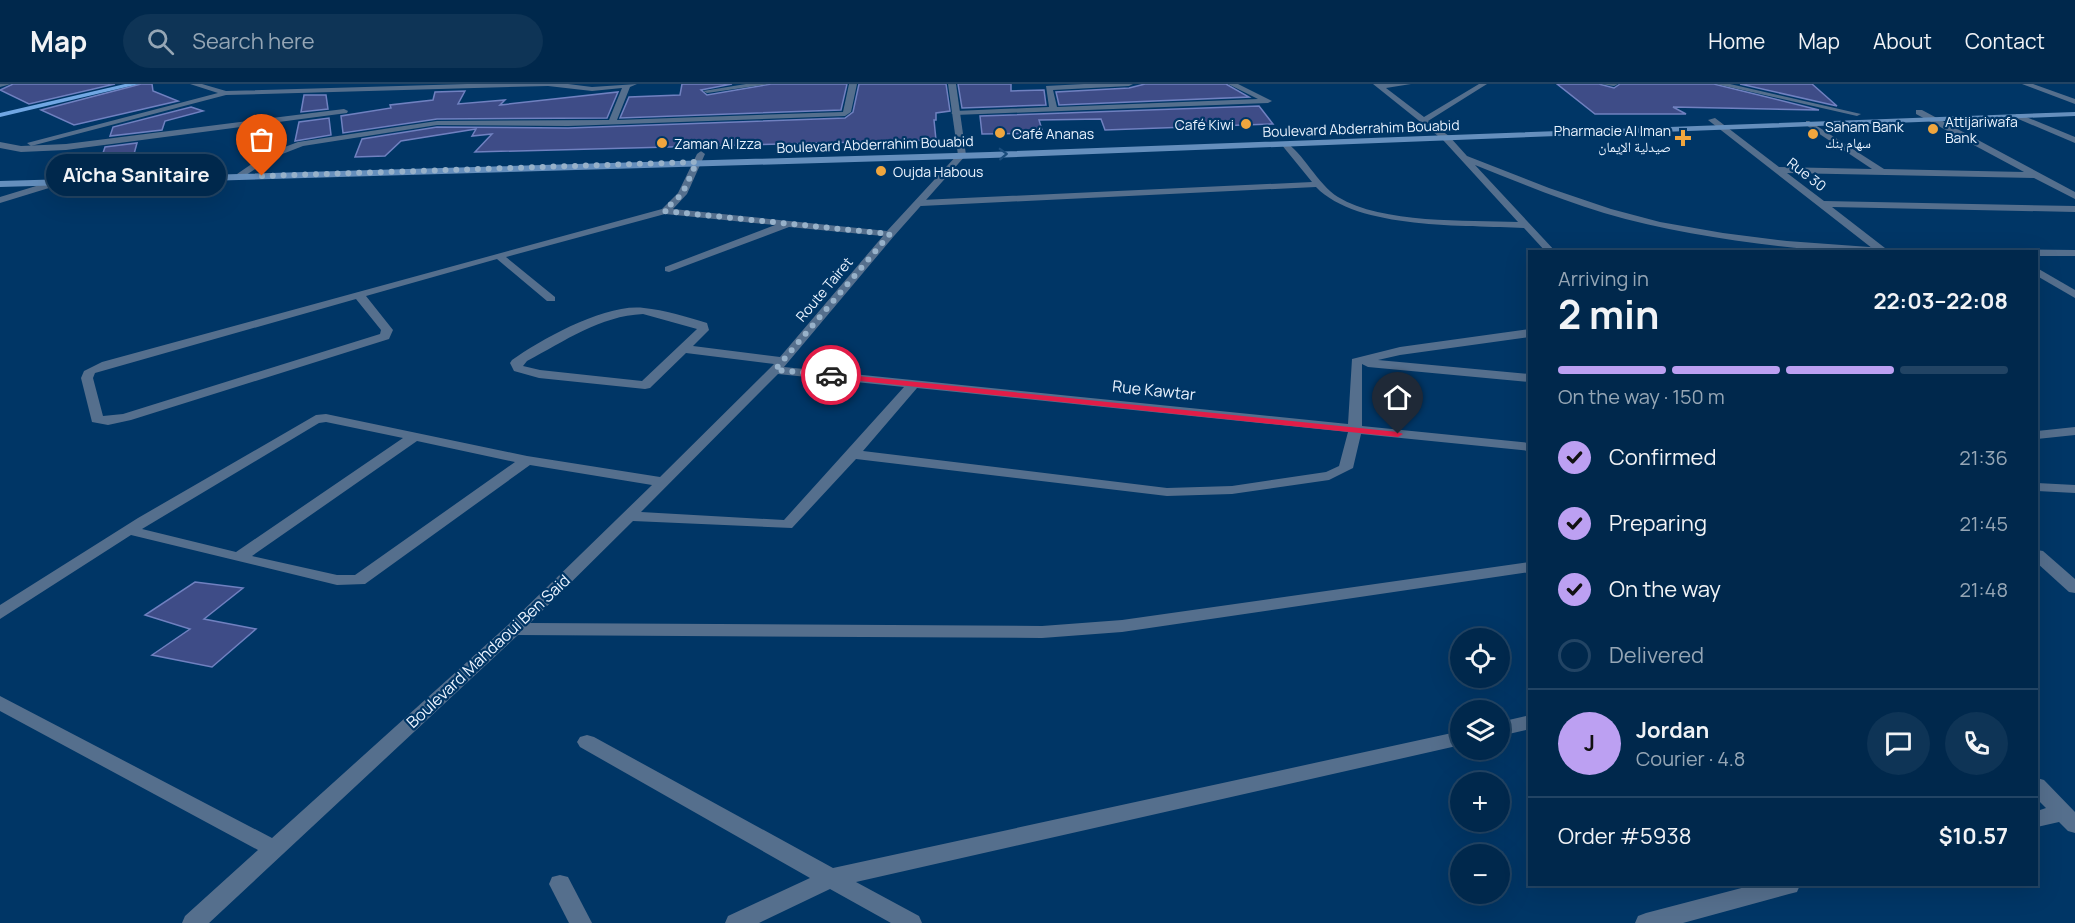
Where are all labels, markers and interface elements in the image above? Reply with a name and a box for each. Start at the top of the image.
search box [123,14,543,68]
text: Map [30,22,87,60]
icon: search [144,25,177,58]
text: Search here [192,26,315,56]
text: Home [1708,27,1765,55]
text: Map [1798,27,1840,55]
text: About [1873,27,1932,55]
text: Contact [1965,27,2045,55]
place label: Attijariwafa Bank [1945,112,2018,147]
pin [236,114,287,176]
place label: Café Kiwi [1175,115,1234,134]
street label: Boulevard Abderrahim Bouabid [1262,115,1460,141]
marker: Café Kiwi [1239,117,1253,131]
place label: Saham Bank سهام بنك [1825,117,1905,153]
place label: Pharmacie Al Iman صيدلية الإيمان [1554,121,1671,156]
marker: Attijariwafa Bank [1926,122,1940,136]
icon: bag [245,123,278,156]
place label: Café Ananas [1012,124,1094,143]
marker: Café Ananas [993,126,1007,140]
marker: Saham Bank سهام بنك [1806,127,1820,141]
street label: Boulevard Abderrahim Bouabid [776,131,974,157]
marker: Pharmacie Al Iman صيدلية الإيمان [1676,131,1690,145]
place label: Zaman Al Izza [674,134,762,153]
marker: Zaman Al Izza [655,136,669,150]
one-way arrow [999,148,1008,161]
street label: Rue 30 [1784,153,1830,195]
callout: Aïcha Sanitaire [46,155,226,197]
text: Aïcha Sanitaire [63,161,209,188]
place label: Oujda Habous [893,162,983,181]
marker: Oujda Habous [874,164,888,178]
street label: Route Tairet [791,252,857,325]
text: Arriving in [1558,265,1649,292]
text: 22:03–22:08 [1873,286,2008,316]
text: 2 min [1558,287,1659,341]
courier [801,345,861,405]
icon: car [815,359,848,392]
pin [1372,372,1423,434]
street label: Rue Kawtar [1111,375,1197,405]
icon: home [1381,381,1414,414]
text: On the way · 150 m [1558,383,1725,410]
icon: check [1558,441,1591,474]
text: Confirmed [1609,442,1717,472]
text: 21:36 [1959,444,2008,471]
icon: check [1558,507,1591,540]
text: Preparing [1609,508,1707,538]
text: 21:45 [1959,510,2008,537]
street label: Boulevard Mahdaoui Ben Said [401,569,575,733]
icon: check [1558,573,1591,606]
text: On the way [1609,574,1721,604]
text: 21:48 [1959,576,2008,603]
map controls [1450,628,1510,904]
button: locate [1450,628,1510,688]
text: Delivered [1609,640,1704,670]
button: layers [1450,700,1510,760]
button: chat [1867,712,1930,775]
button: phone [1945,712,2008,775]
text: Jordan [1636,715,1709,745]
text: J [1584,728,1595,758]
text: Courier · 4.8 [1636,745,1745,772]
button: + [1450,772,1510,832]
text: Order #5938 [1558,821,1691,851]
text: $10.57 [1939,821,2008,851]
button: − [1450,844,1510,904]

